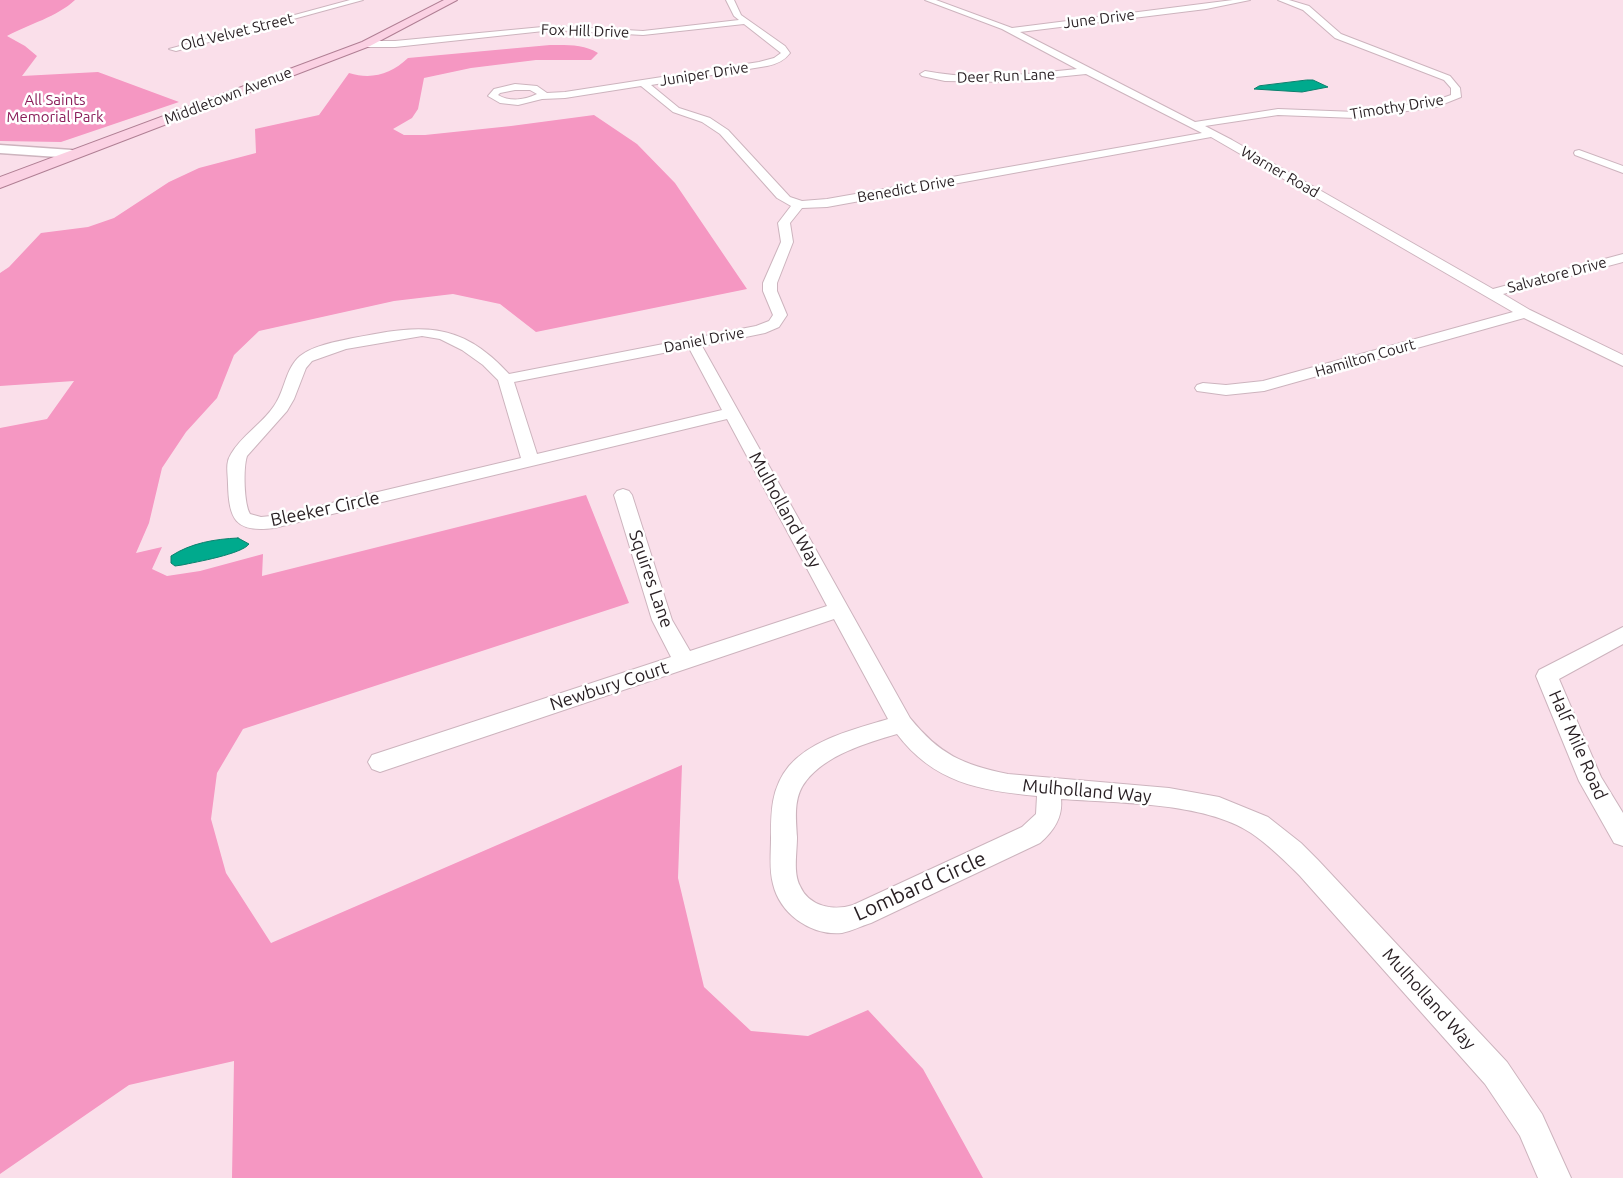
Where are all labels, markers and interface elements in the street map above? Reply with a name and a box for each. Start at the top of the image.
street label: June Drive [1062,6,1136,32]
street label: Old Velvet Street [179,9,295,55]
street label: Fox Hill Drive [541,20,629,42]
street label: Juniper Drive [658,58,750,90]
street label: Middletown Avenue [162,63,294,129]
street label: Deer Run Lane [957,65,1055,87]
park label: All Saints Memorial Park [6,91,104,126]
street label: Timothy Drive [1349,91,1445,123]
street label: Warner Road [1238,142,1322,202]
street label: Benedict Drive [856,172,956,206]
street label: Salvatore Drive [1505,253,1609,297]
street label: Daniel Drive [662,323,746,357]
street label: Hamilton Court [1313,335,1417,381]
street label: Mulholland Way [744,448,826,572]
street label: Bleeker Circle [269,487,381,531]
street label: Squires Lane [624,527,678,631]
street label: Newbury Court [547,657,671,715]
street label: Half Mile Road [1544,687,1612,803]
street label: Mulholland Way [1022,775,1152,807]
street label: Lombard Circle [850,846,990,926]
street label: Mulholland Way [1378,944,1480,1054]

